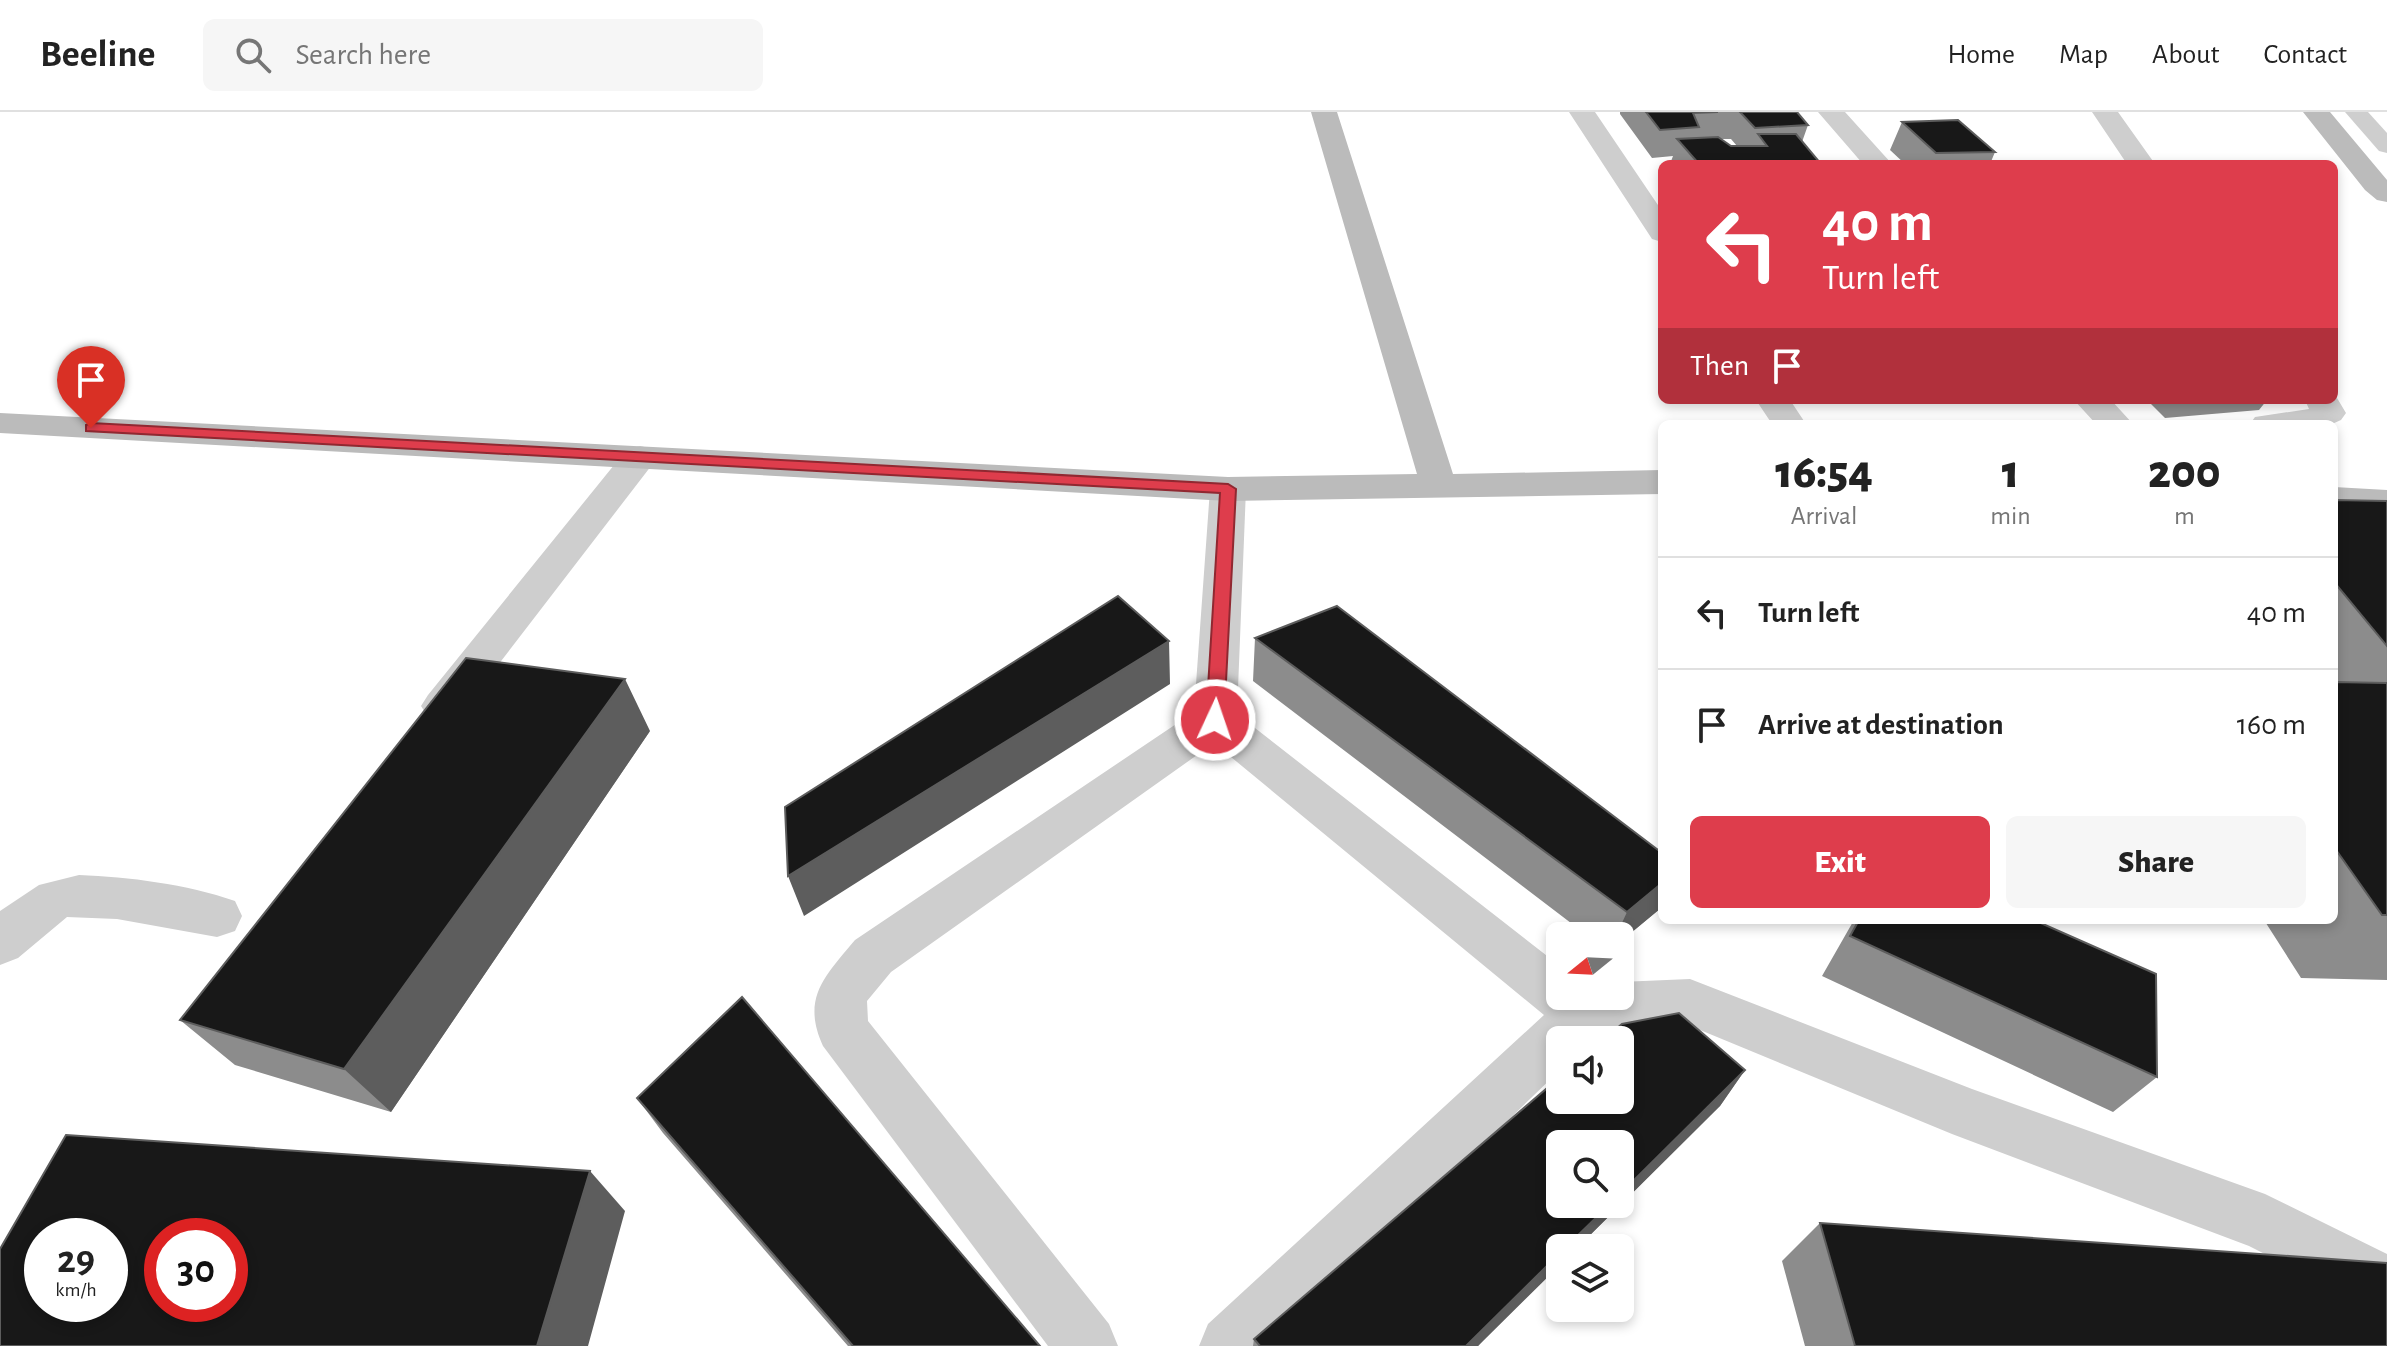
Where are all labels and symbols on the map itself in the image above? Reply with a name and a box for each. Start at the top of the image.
pin [57,346,125,428]
position arrow [1173,678,1257,762]
north arrow [1546,922,1634,1010]
speed limit sign: 30 [144,1218,248,1322]

